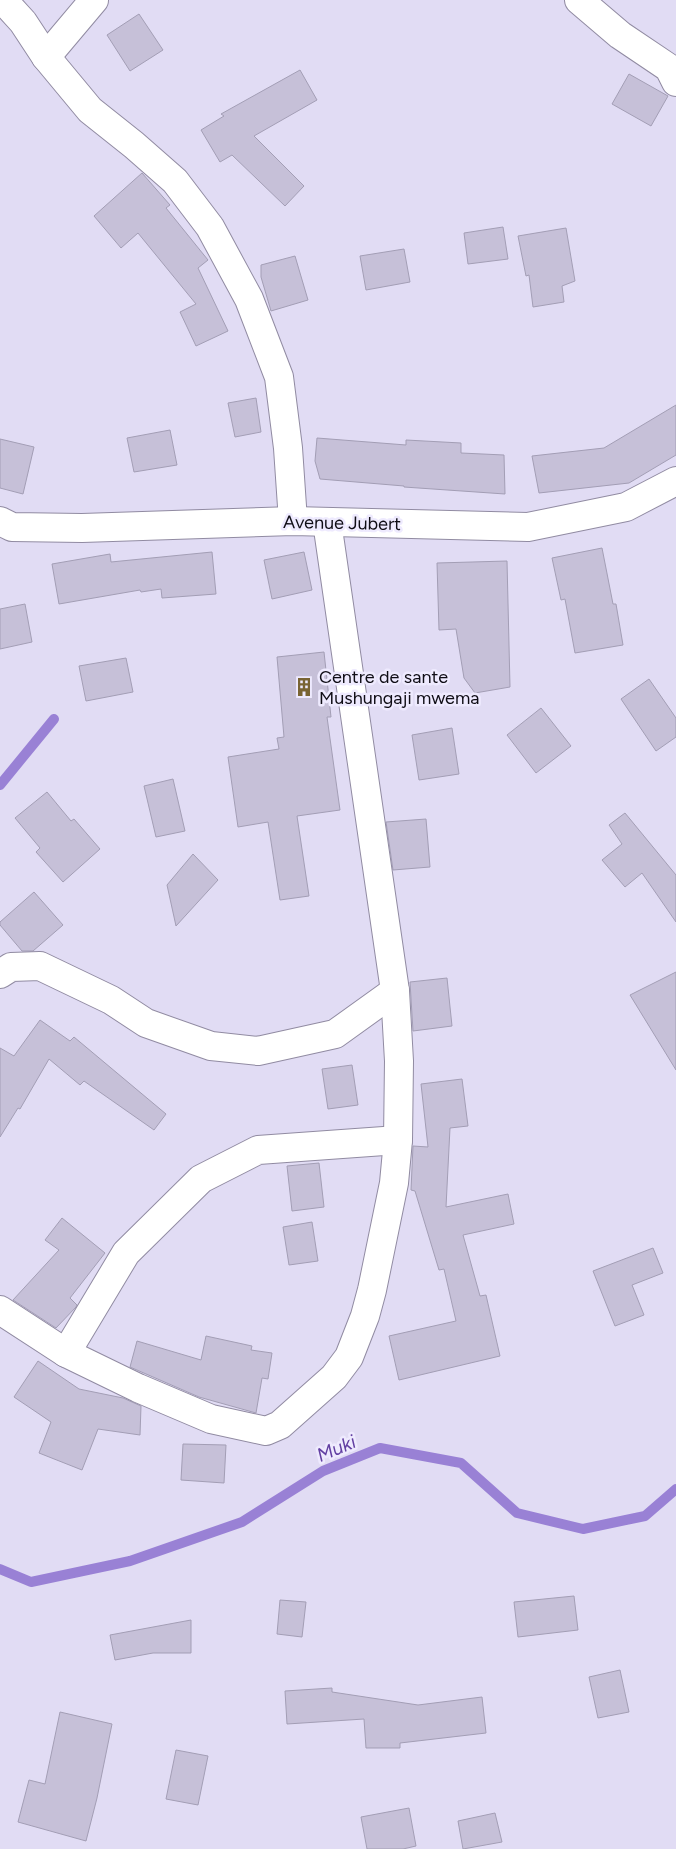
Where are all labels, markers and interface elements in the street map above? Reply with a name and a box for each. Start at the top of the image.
street label: Avenue Jubert [283,511,401,535]
place label: Centre de sante Mushungaji mwema [319,666,479,709]
building icon: Centre de sante Mushungaji mwema [293,676,315,698]
water label: Muki [313,1430,360,1467]

